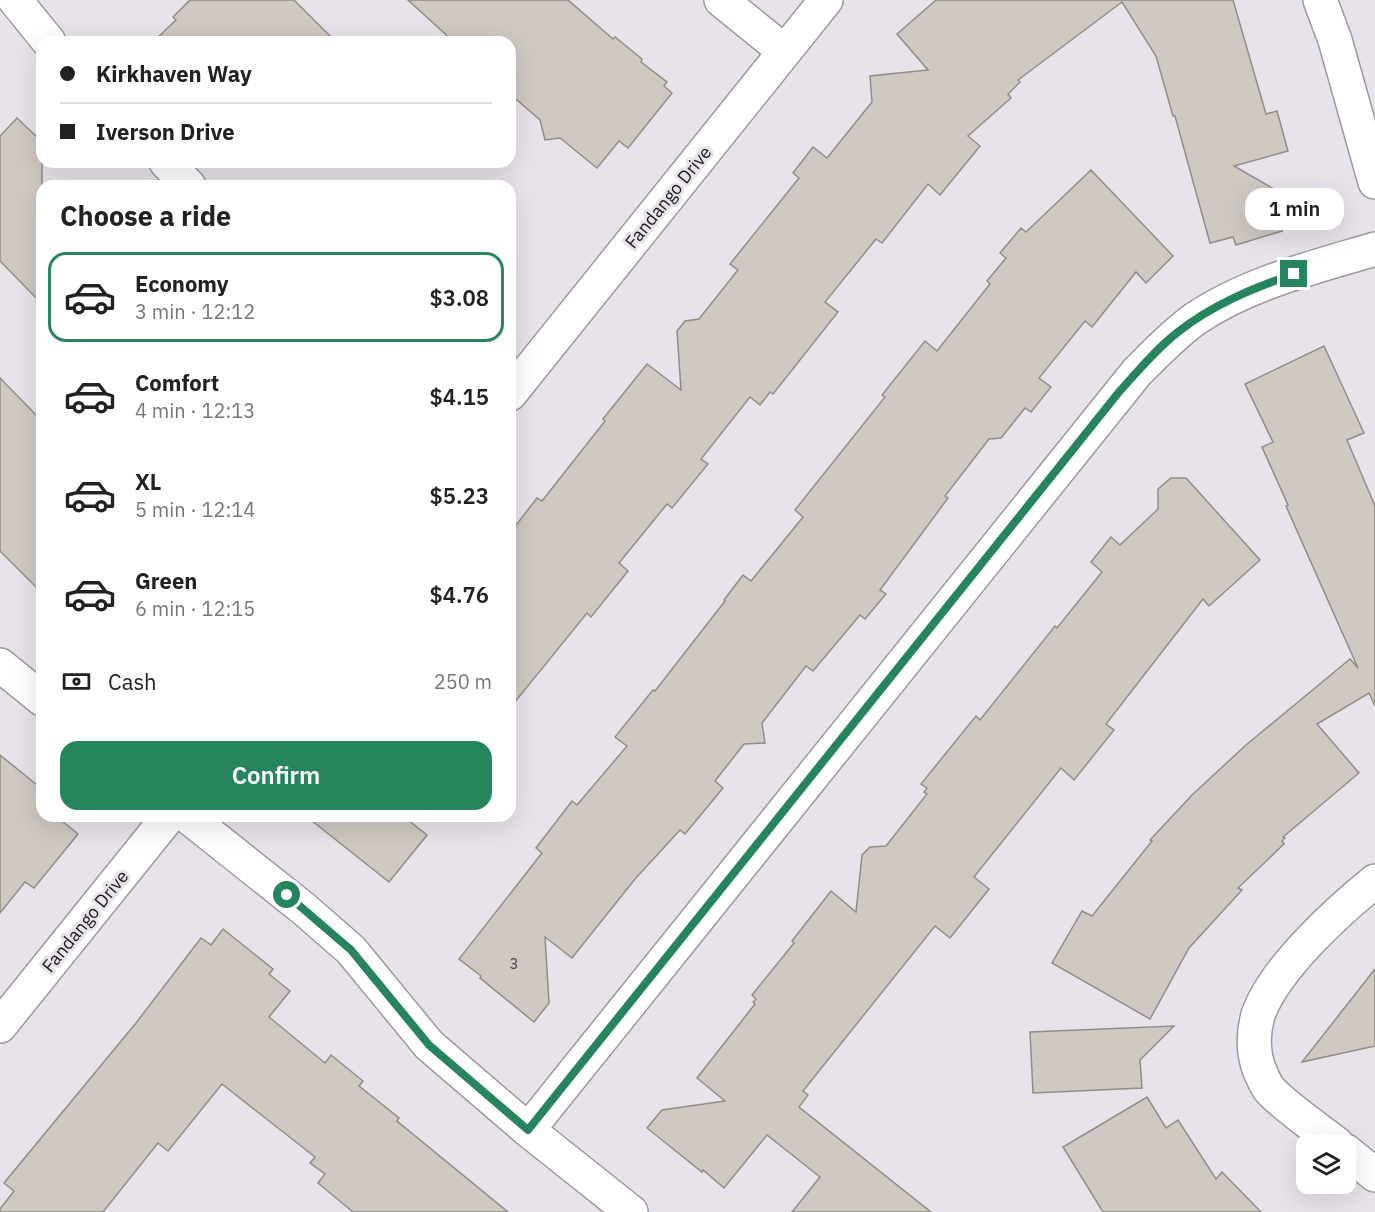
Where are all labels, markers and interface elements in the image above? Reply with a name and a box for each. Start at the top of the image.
text: Kirkhaven Way [96,59,252,88]
text: Iverson Drive [96,117,235,146]
street label: Fandango Drive [620,141,716,253]
callout: 1 min [1244,187,1344,229]
text: 1 min [1269,195,1320,222]
text: Choose a ride [60,198,231,233]
route end [1280,260,1307,287]
text: Economy [135,269,229,298]
icon: car [63,270,117,324]
text: $3.08 [430,283,489,312]
text: 3 min · 12:12 [135,298,255,325]
text: Comfort [135,368,219,397]
icon: car [63,369,117,423]
text: $4.15 [430,382,489,411]
text: 4 min · 12:13 [135,397,255,424]
text: XL [135,467,161,496]
icon: car [63,468,117,522]
text: $5.23 [430,481,489,510]
text: 5 min · 12:14 [135,496,255,523]
text: Green [135,566,197,595]
icon: car [63,567,117,621]
text: $4.76 [430,580,489,609]
text: 6 min · 12:15 [135,595,255,622]
icon: cash [60,665,93,698]
text: Cash [108,667,157,696]
text: 250 m [434,668,492,695]
button: Confirm [60,741,492,810]
street label: Fandango Drive [37,865,133,977]
route start [273,881,300,908]
house number: 3 [509,954,519,973]
map controls [1296,1134,1356,1194]
button: layers [1296,1134,1356,1194]

